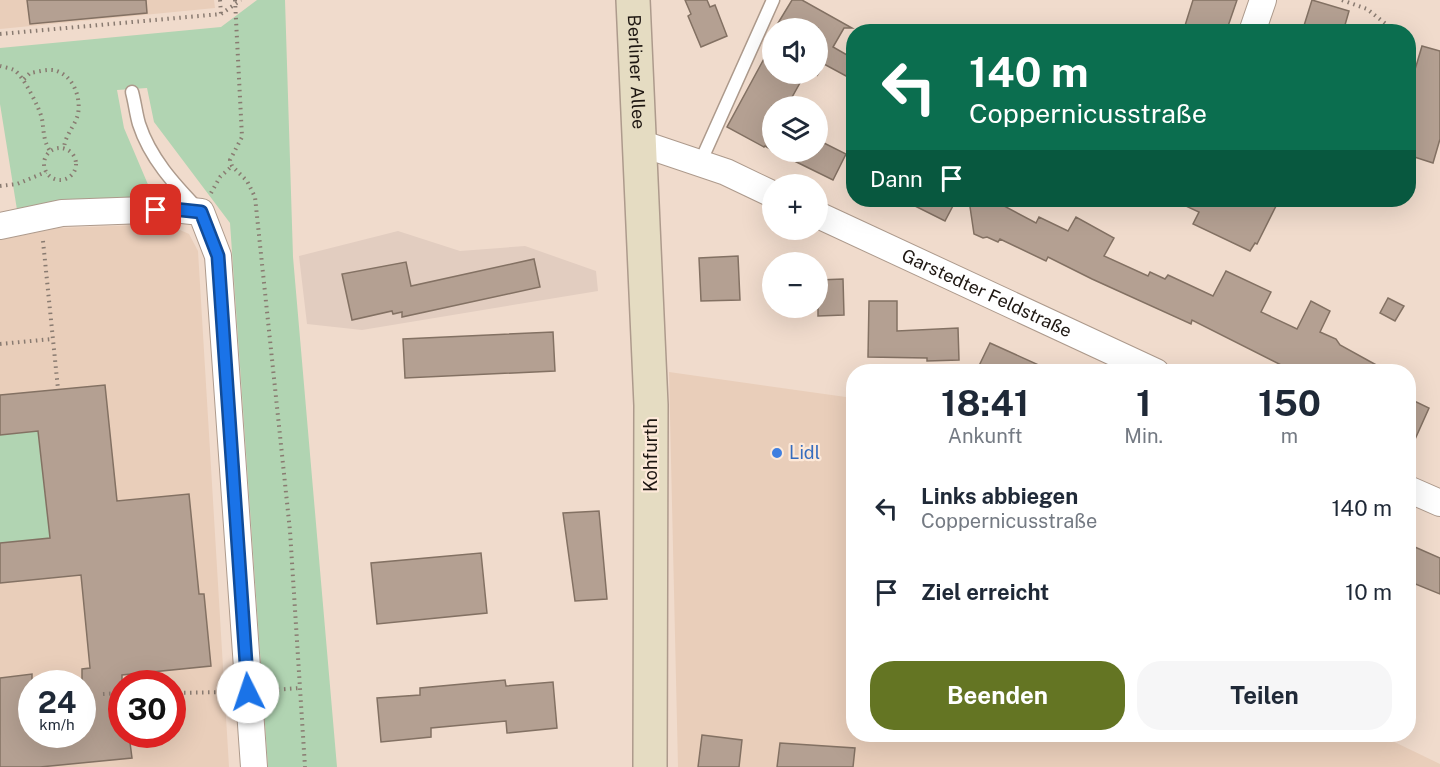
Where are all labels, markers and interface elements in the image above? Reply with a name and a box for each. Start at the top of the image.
street label: Berliner Allee [624,14,650,130]
map controls [762,18,828,318]
button: sound [762,18,828,84]
text: 140 m [969,47,1089,96]
icon: left [870,48,948,126]
button: layers [762,96,828,162]
text: Coppernicusstraße [969,97,1207,129]
icon: arrive [935,162,968,195]
text: Dann [870,166,923,192]
button: + [762,174,828,240]
pin [130,184,181,235]
icon: arrive [139,193,172,226]
street label: Garstedter Feldstraße [899,244,1075,341]
button: − [762,252,828,318]
text: 18:41 [941,382,1029,424]
text: 1 [1136,382,1151,424]
text: 150 [1258,382,1321,424]
street label: Kohfurth [640,418,661,492]
text: Ankunft [948,424,1022,448]
text: Min. [1124,424,1163,448]
text: m [1281,424,1298,448]
place label: Lidl [789,442,820,463]
marker: Lidl [770,446,784,460]
text: Links abbiegen [921,483,1078,509]
icon: left [870,492,903,525]
text: 140 m [1331,495,1392,521]
text: Coppernicusstraße [921,509,1097,533]
icon: arrive [870,576,903,609]
text: Ziel erreicht [921,579,1049,605]
text: 10 m [1345,579,1392,605]
position arrow [216,660,280,724]
button: Beenden [870,661,1125,730]
button: Teilen [1137,661,1392,730]
speed limit sign: 30 [108,670,186,748]
text: 24 [38,684,76,720]
text: km/h [39,716,75,733]

